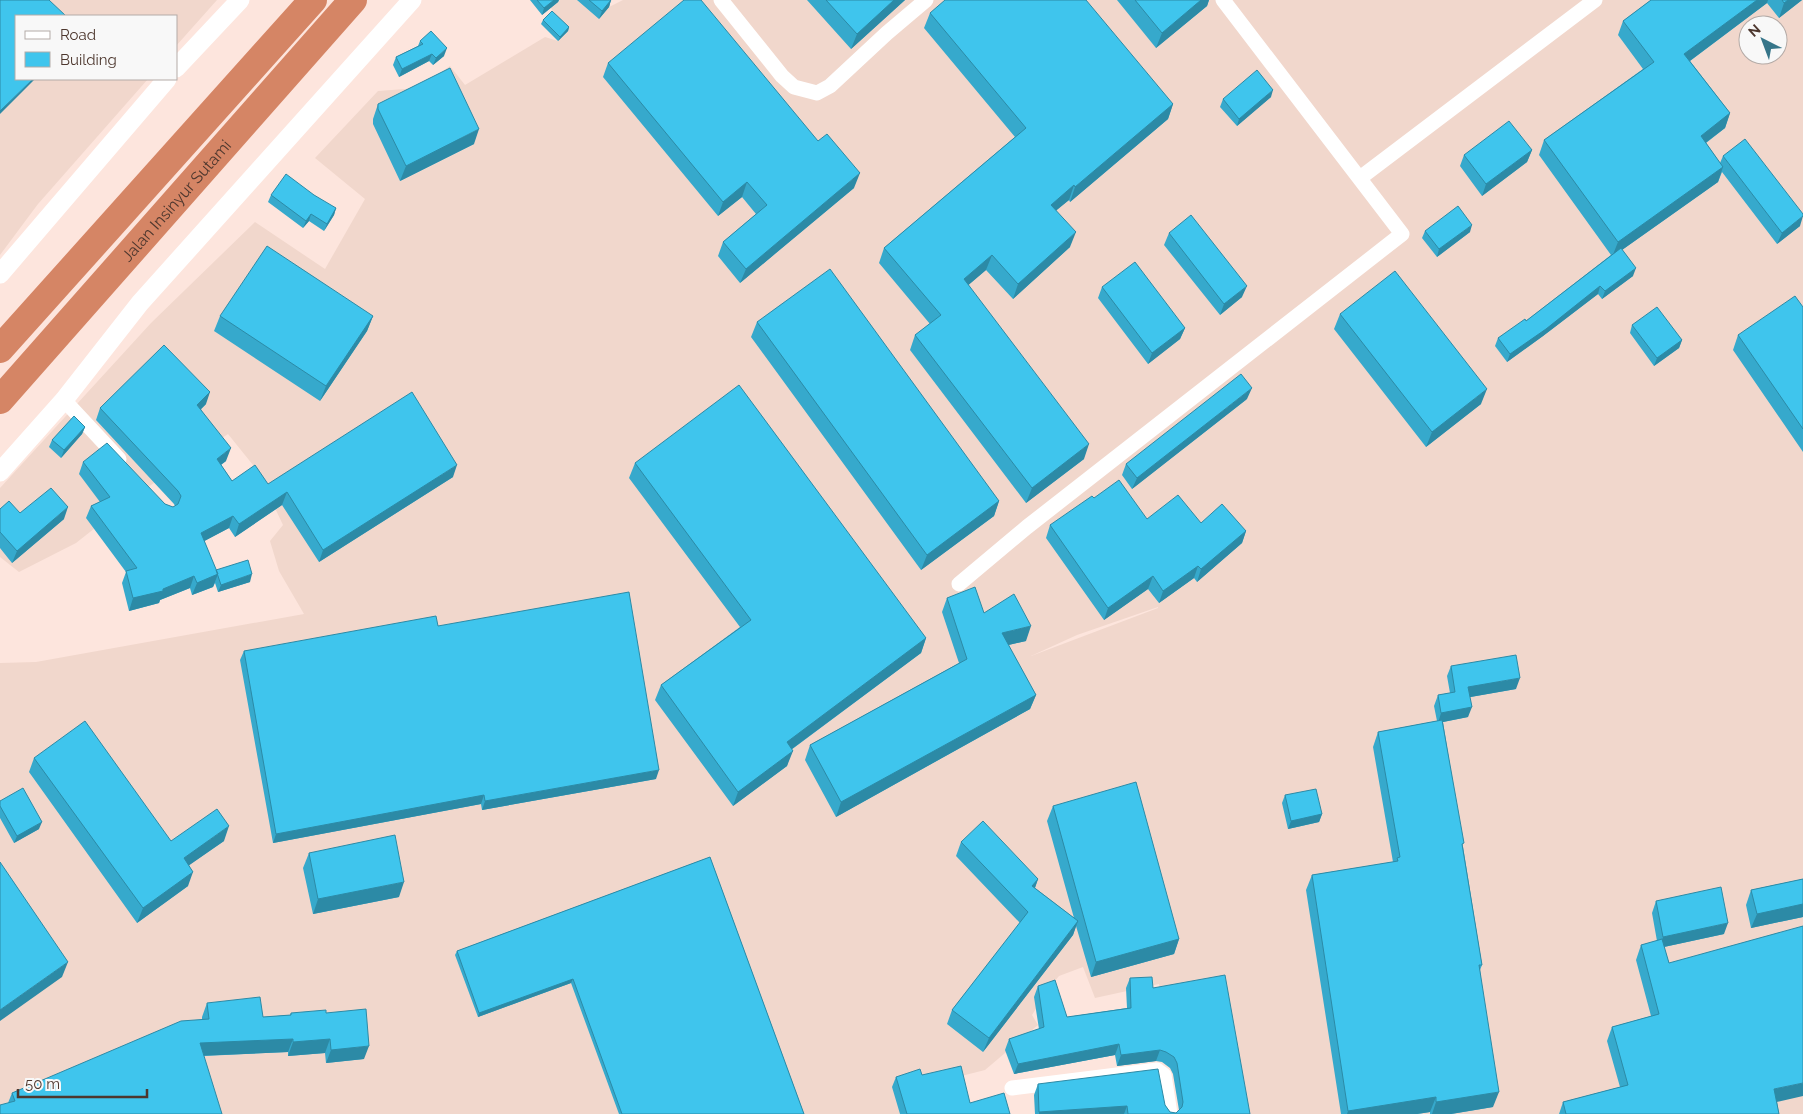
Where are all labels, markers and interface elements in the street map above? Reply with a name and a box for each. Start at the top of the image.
legend [15,15,178,80]
north arrow [1738,15,1788,65]
text: N [1745,21,1764,40]
text: Road [60,26,96,44]
text: Building [60,51,117,69]
street label: Jalan Insinyur Sutami [117,136,235,265]
scale bar [18,1066,146,1098]
text: 50 m [25,1075,60,1093]

